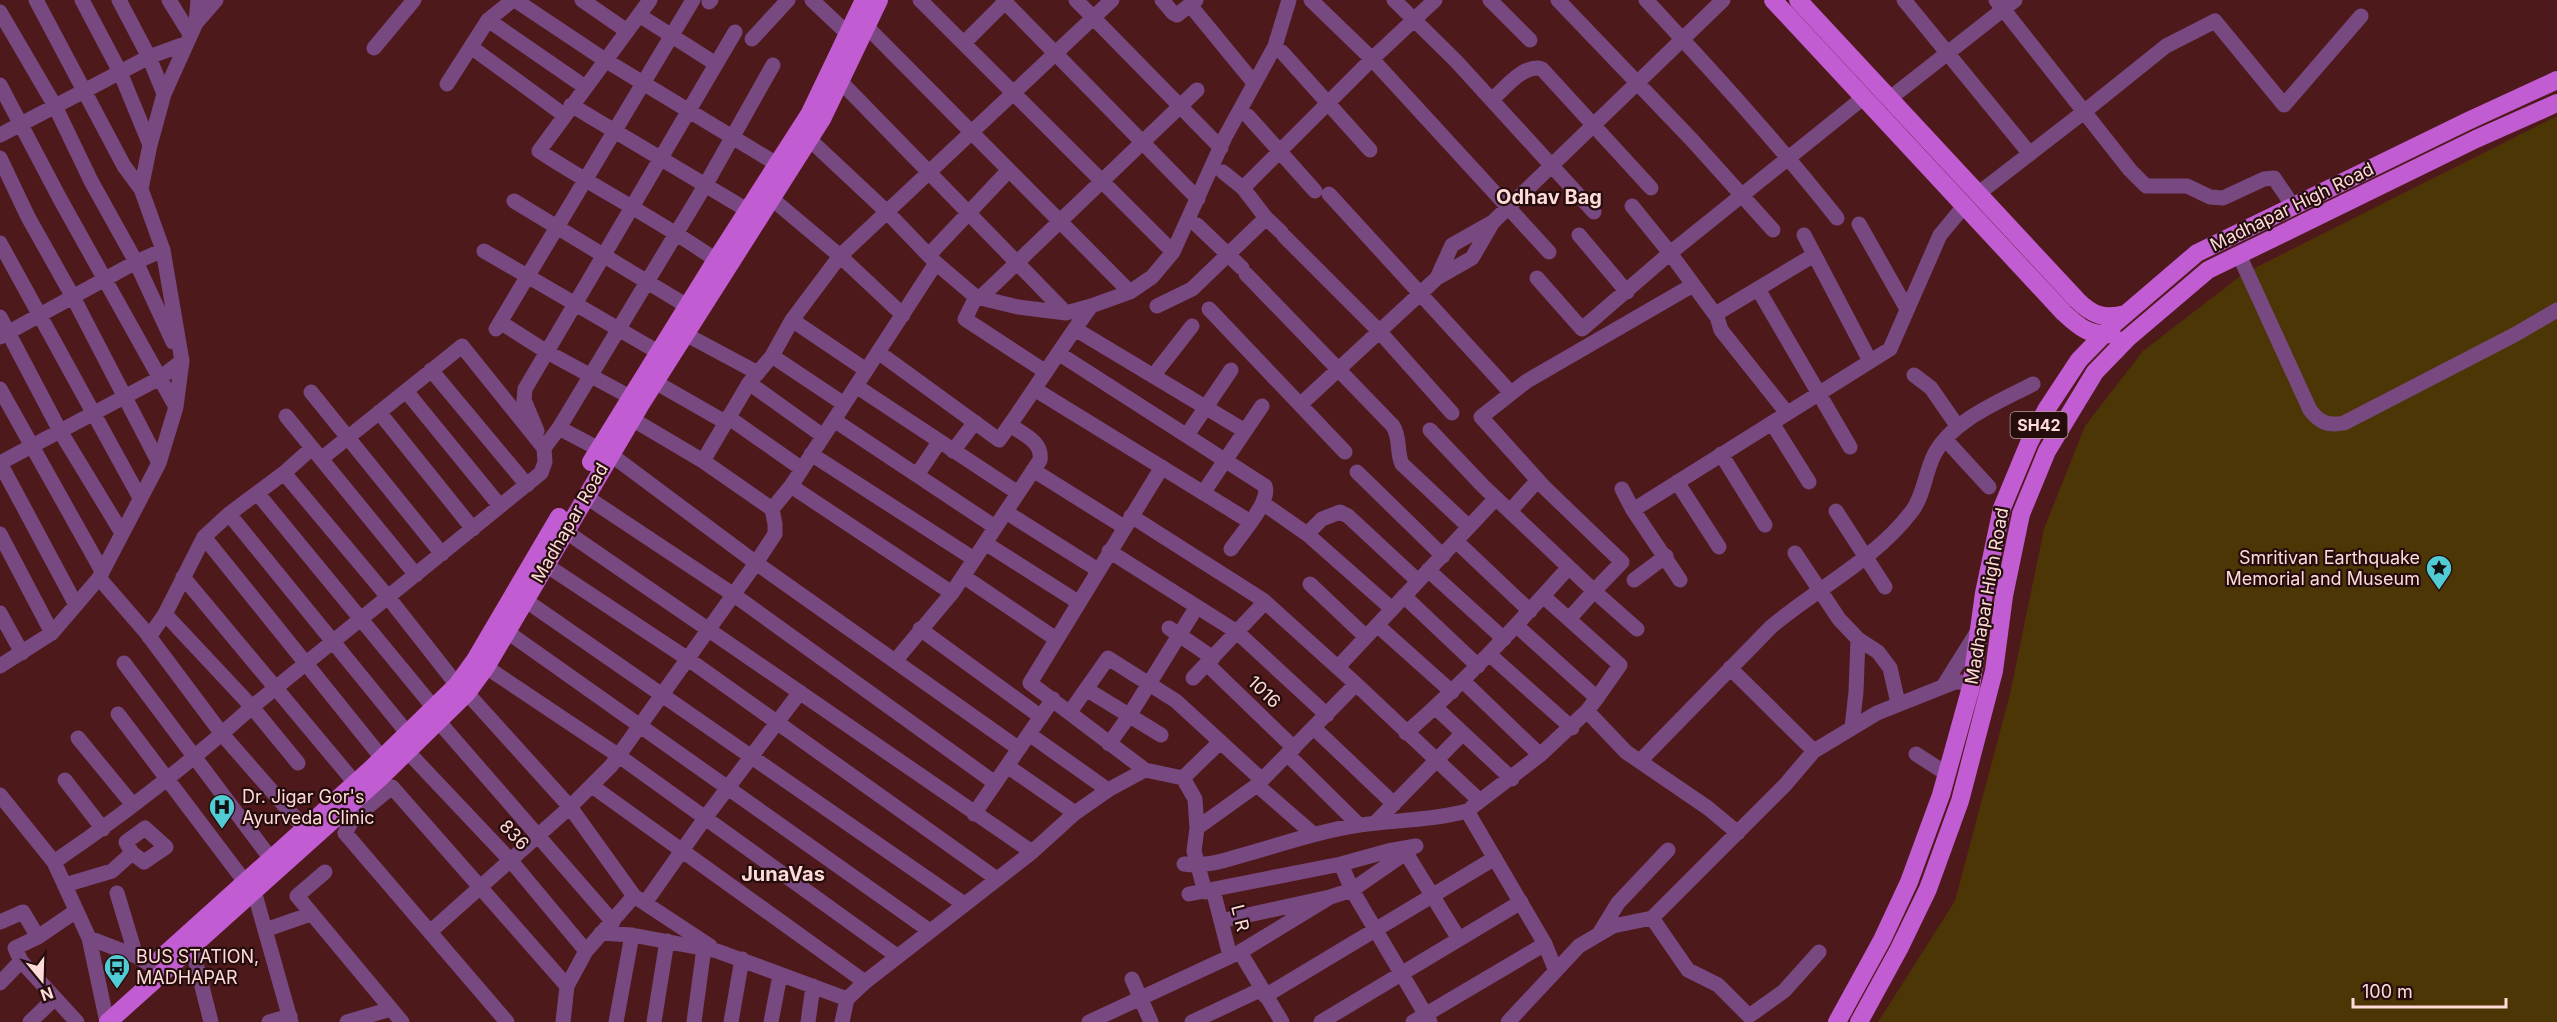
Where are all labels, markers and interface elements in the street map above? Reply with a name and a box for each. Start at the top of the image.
street label: Madhapar High Road [2207,158,2377,255]
district label: Odhav Bag [1496,185,1602,209]
road number: SH42 [2010,412,2068,438]
street label: Madhapar Road [527,459,612,586]
street label: Madhapar High Road [1961,506,2012,686]
place label: Smritivan Earthquake Memorial and Museum [2226,547,2420,589]
place icon: Smritivan Earthquake Memorial and Museum [2424,553,2454,591]
street label: 1016 [1244,671,1285,712]
place label: Dr. Jigar Gor's Ayurveda Clinic [242,786,375,828]
hospital icon: Dr. Jigar Gor's Ayurveda Clinic [207,792,237,830]
street label: 836 [495,815,533,854]
district label: JunaVas [741,862,825,886]
street label: L R [1227,902,1254,934]
place label: BUS STATION, MADHAPAR [136,946,259,988]
north arrow [12,950,72,1010]
bus stop icon: BUS STATION, MADHAPAR [102,952,132,990]
scale bar [2353,971,2506,1009]
text: 100 m [2362,981,2413,1002]
text: N [38,983,56,1006]

